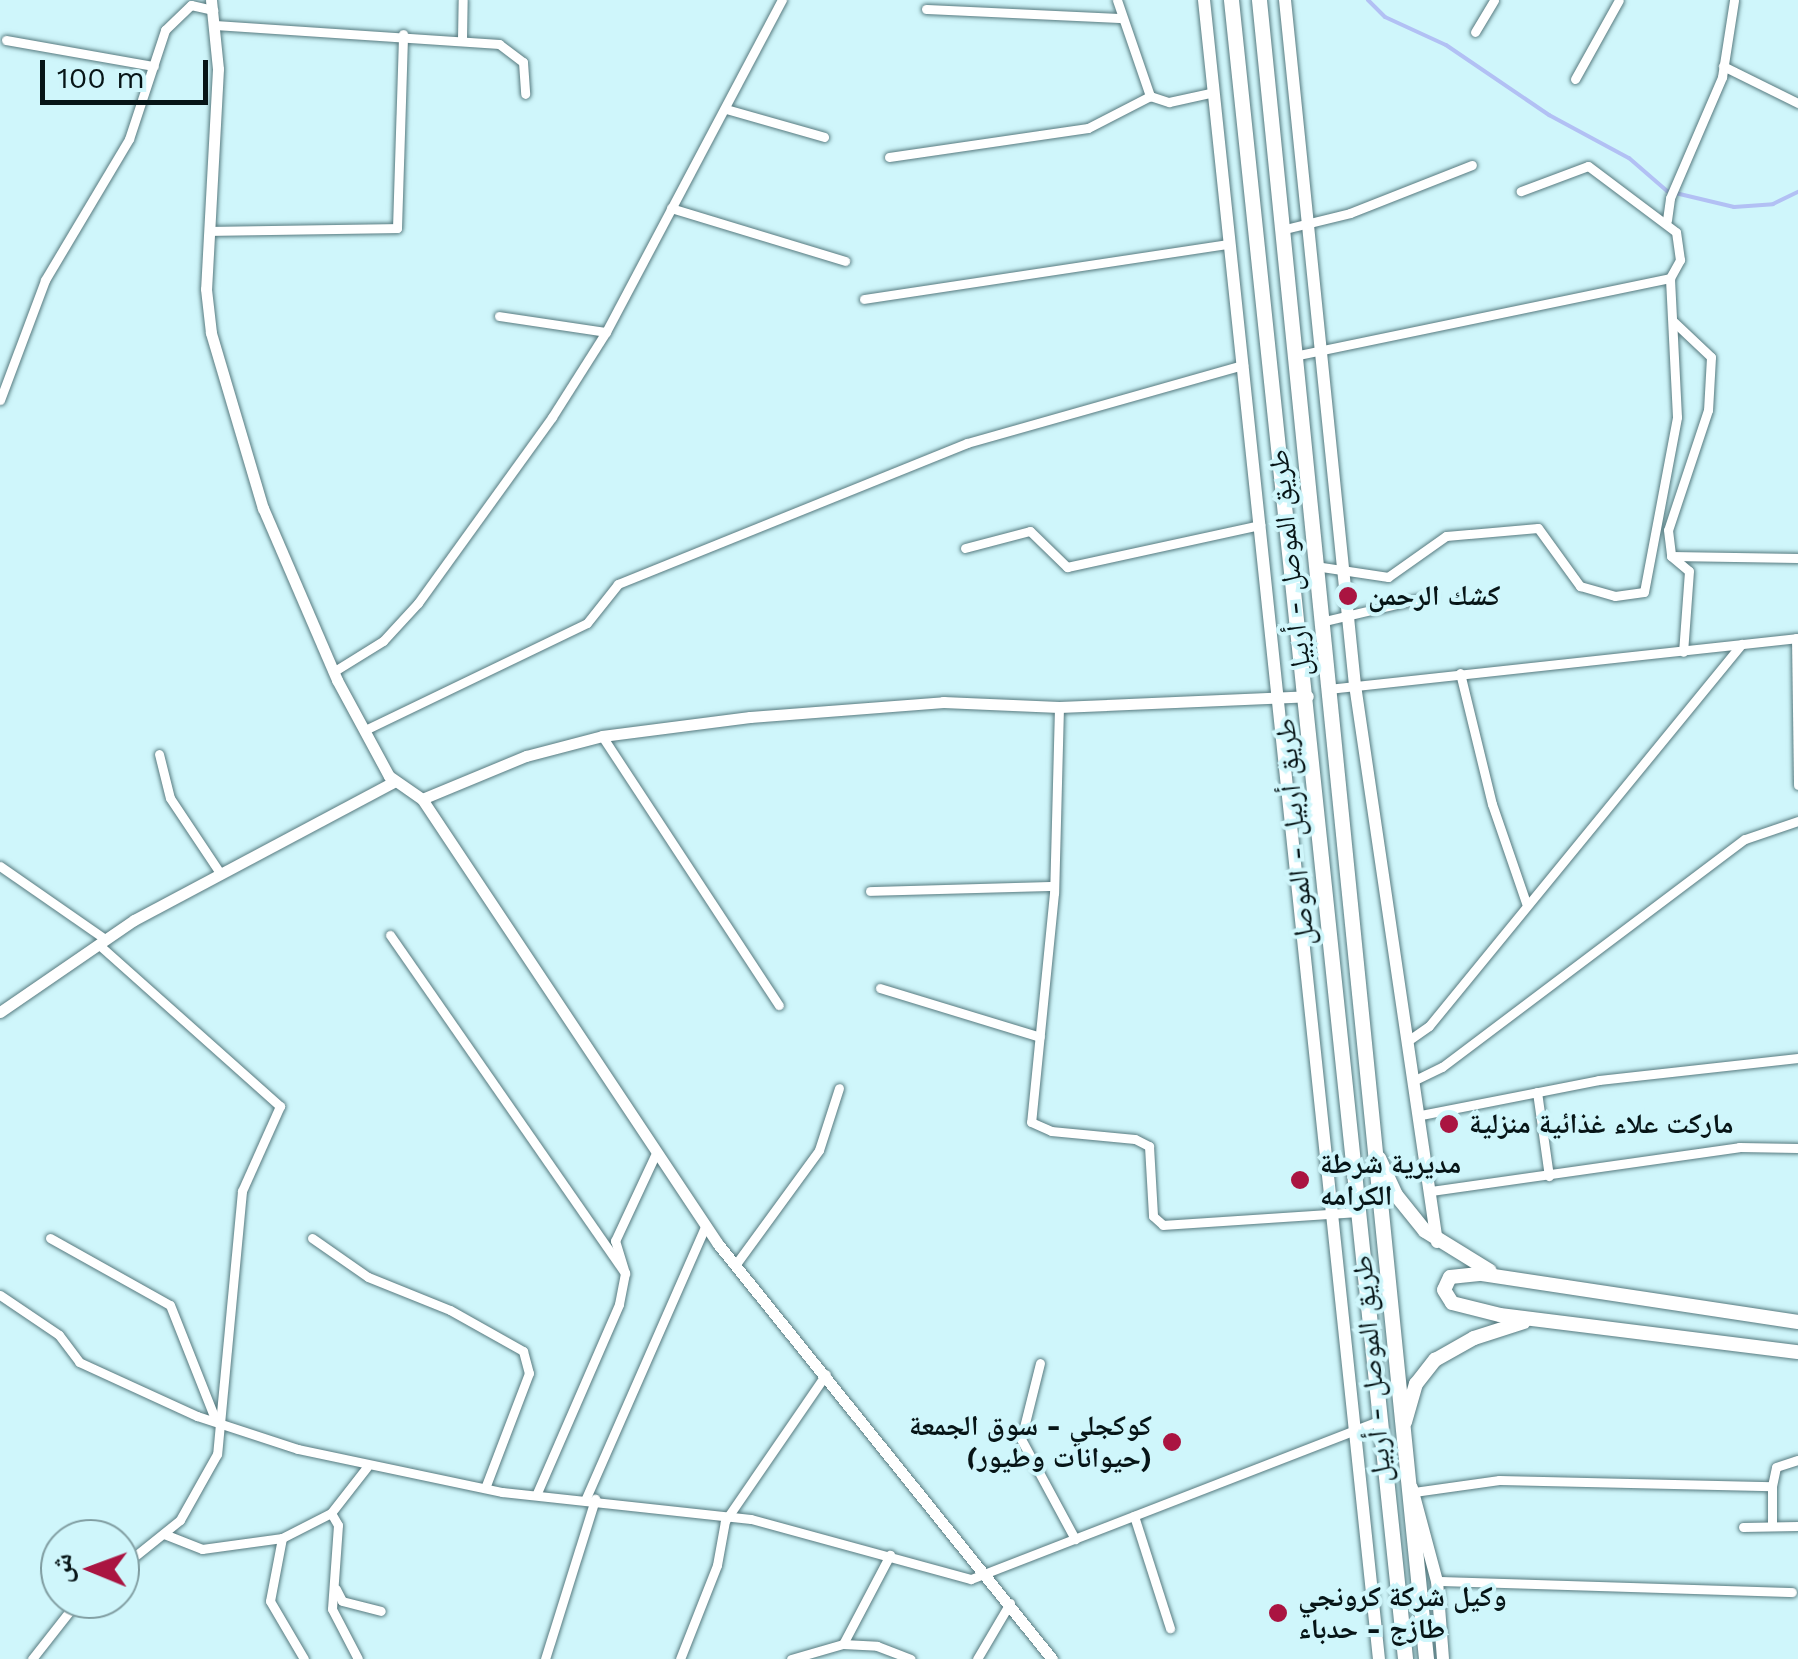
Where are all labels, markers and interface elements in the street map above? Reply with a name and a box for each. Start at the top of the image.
scale bar [45,40,212,102]
text: 100 m [57,60,145,95]
street label: طريق الموصل - أربيل [1261,448,1319,678]
place label: كشك الرحمن [1368,579,1500,613]
marker: كشك الرحمن [1337,585,1359,607]
street label: طريق أربيل - الموصل [1268,717,1322,947]
place label: ماركت علاء غذائية منزلية [1469,1107,1733,1141]
marker: ماركت علاء غذائية منزلية [1438,1113,1460,1135]
place label: مديرية شرطة الكرامه [1320,1147,1461,1213]
marker: مديرية شرطة الكرامه [1289,1169,1311,1191]
street label: طريق الموصل - أربيل [1345,1254,1399,1484]
place label: كوكجلي - سوق الجمعة (حيوانات وطيور) [909,1409,1152,1475]
marker: كوكجلي - سوق الجمعة (حيوانات وطيور) [1161,1431,1183,1453]
north arrow [40,1519,140,1619]
text: ش [45,1553,78,1584]
place label: وكيل شركة كرونجي طازج - حدباء [1298,1580,1507,1646]
marker: وكيل شركة كرونجي طازج - حدباء [1267,1602,1289,1624]

